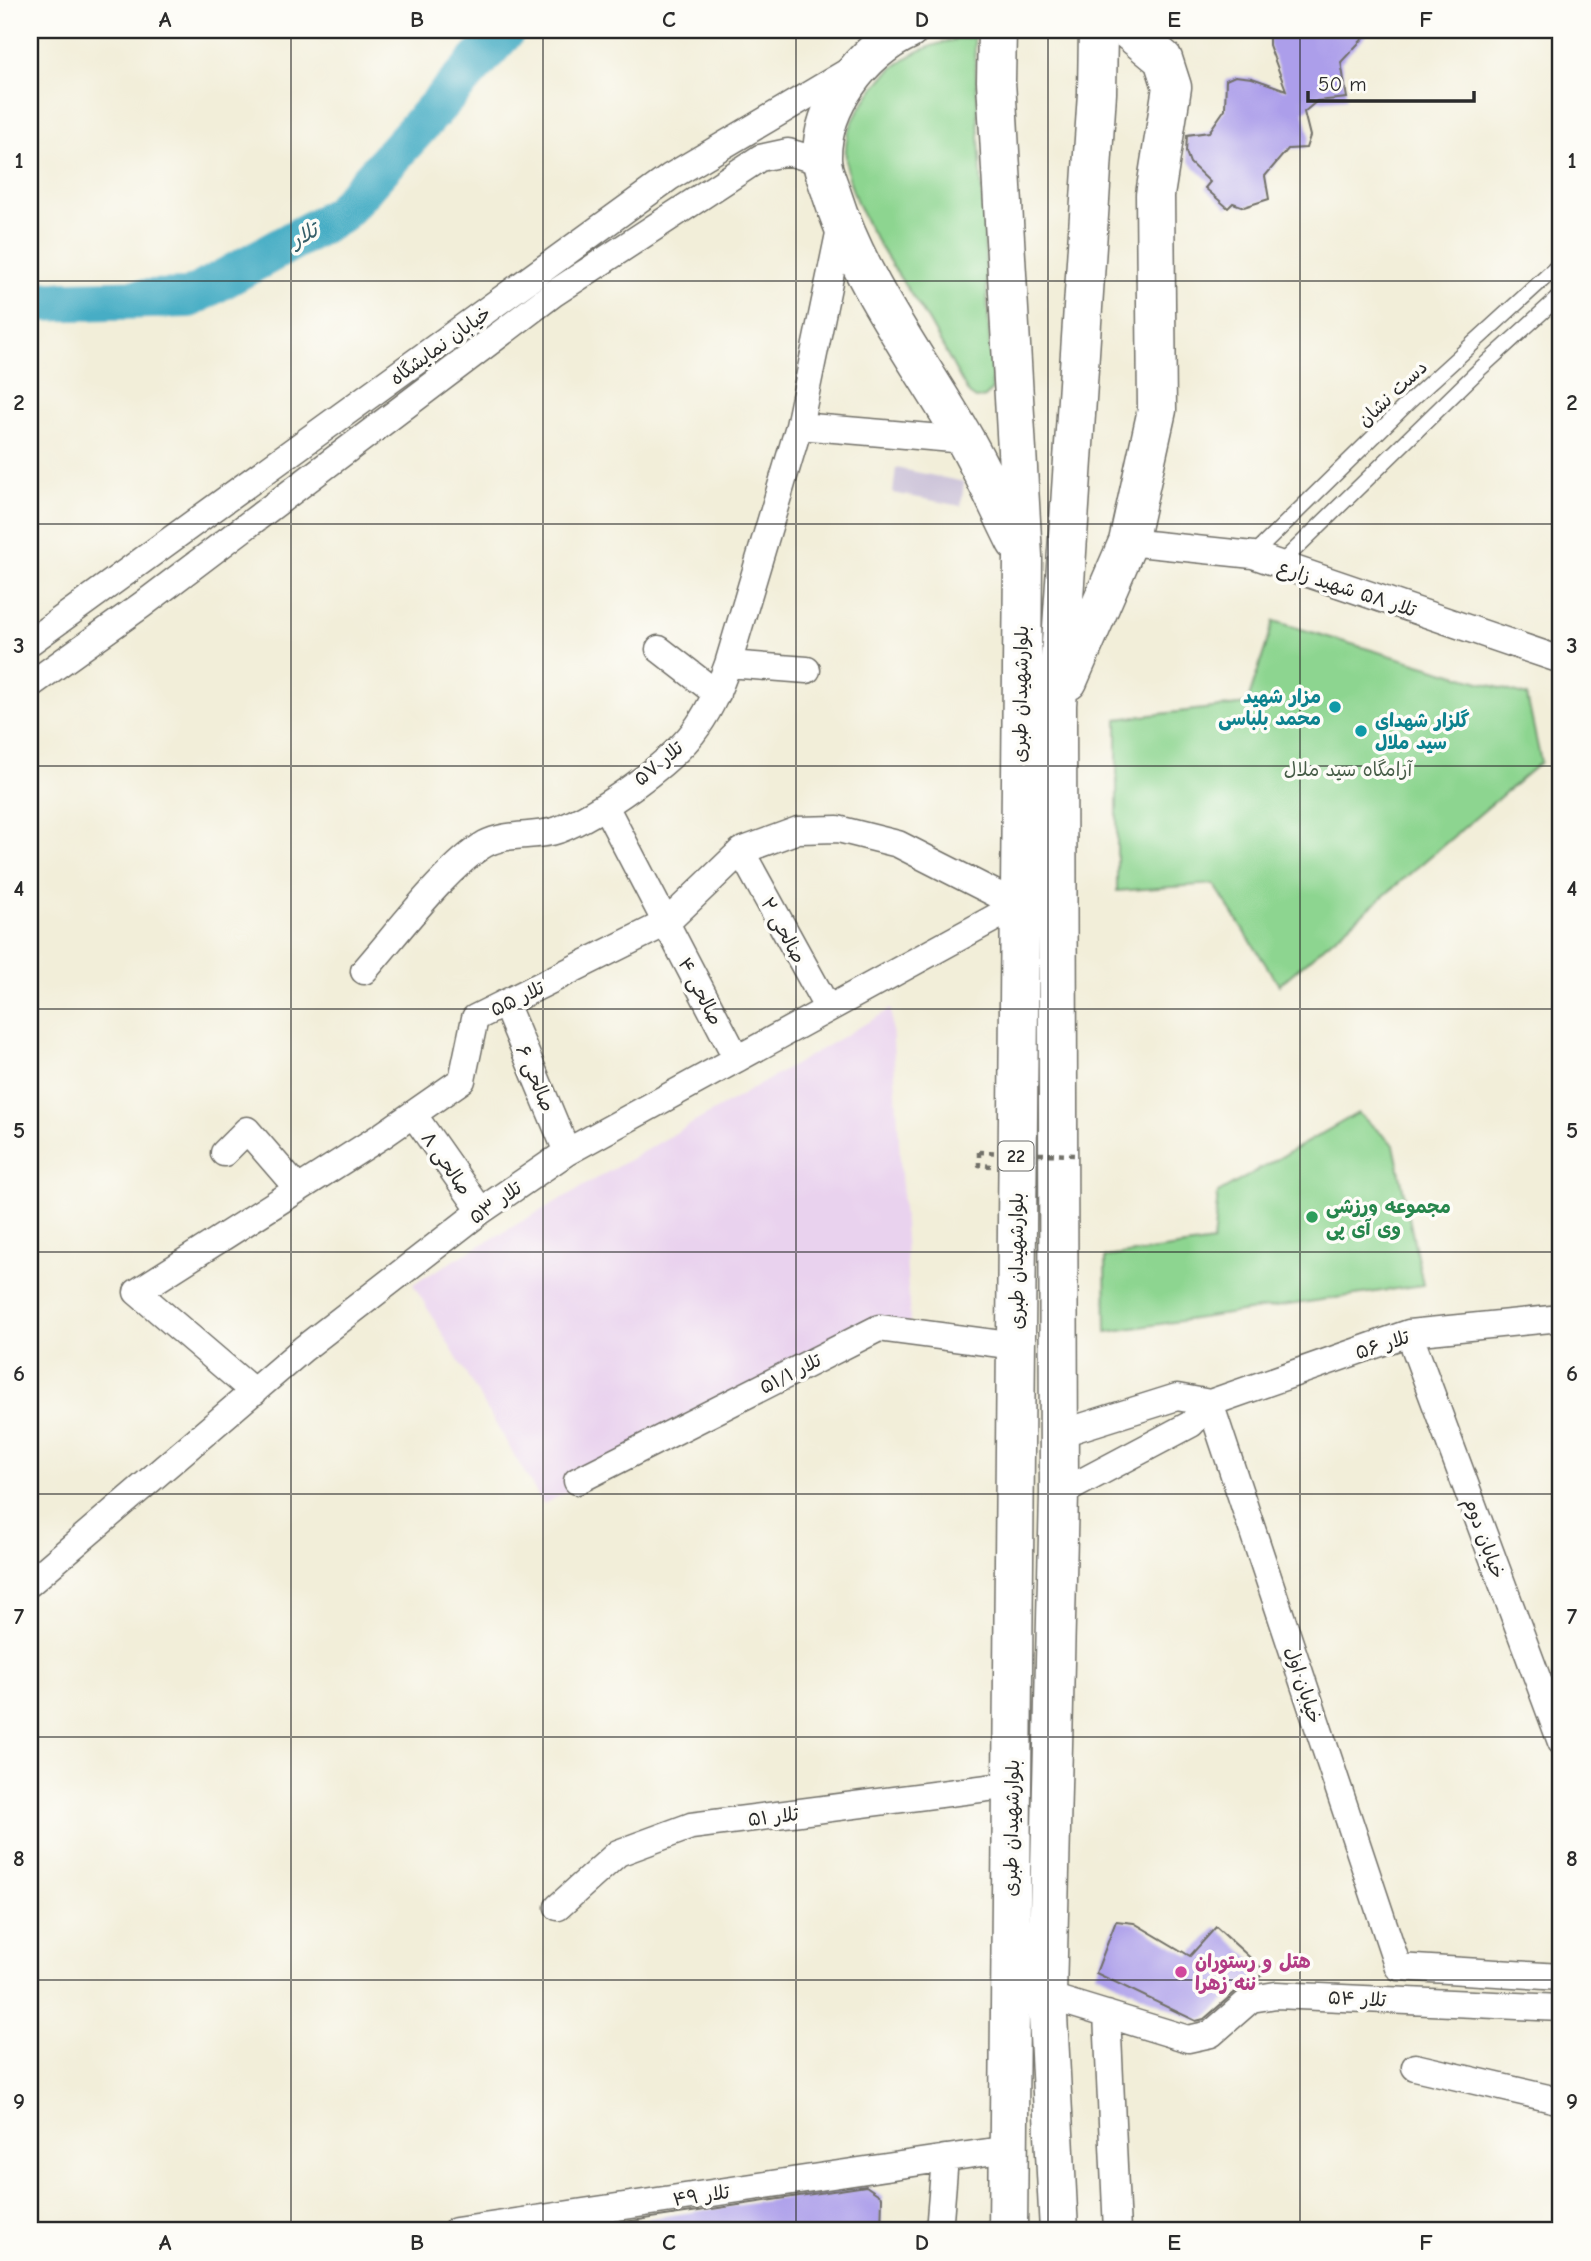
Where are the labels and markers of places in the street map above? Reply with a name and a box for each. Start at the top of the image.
place label: مزار شهید محمد بلباسی [1218,686,1321,731]
marker: مزار شهید محمد بلباسی [1327,699,1343,715]
place label: گلزار شهدای سید ملال [1375,709,1470,754]
marker: گلزار شهدای سید ملال [1353,723,1369,739]
place label: مجموعه ورزشی وی آی پی [1326,1196,1451,1241]
marker: مجموعه ورزشی وی آی پی [1304,1209,1320,1225]
place label: هتل و رستوران ننه زهرا [1195,1951,1311,1995]
marker: هتل و رستوران ننه زهرا [1173,1964,1189,1980]

